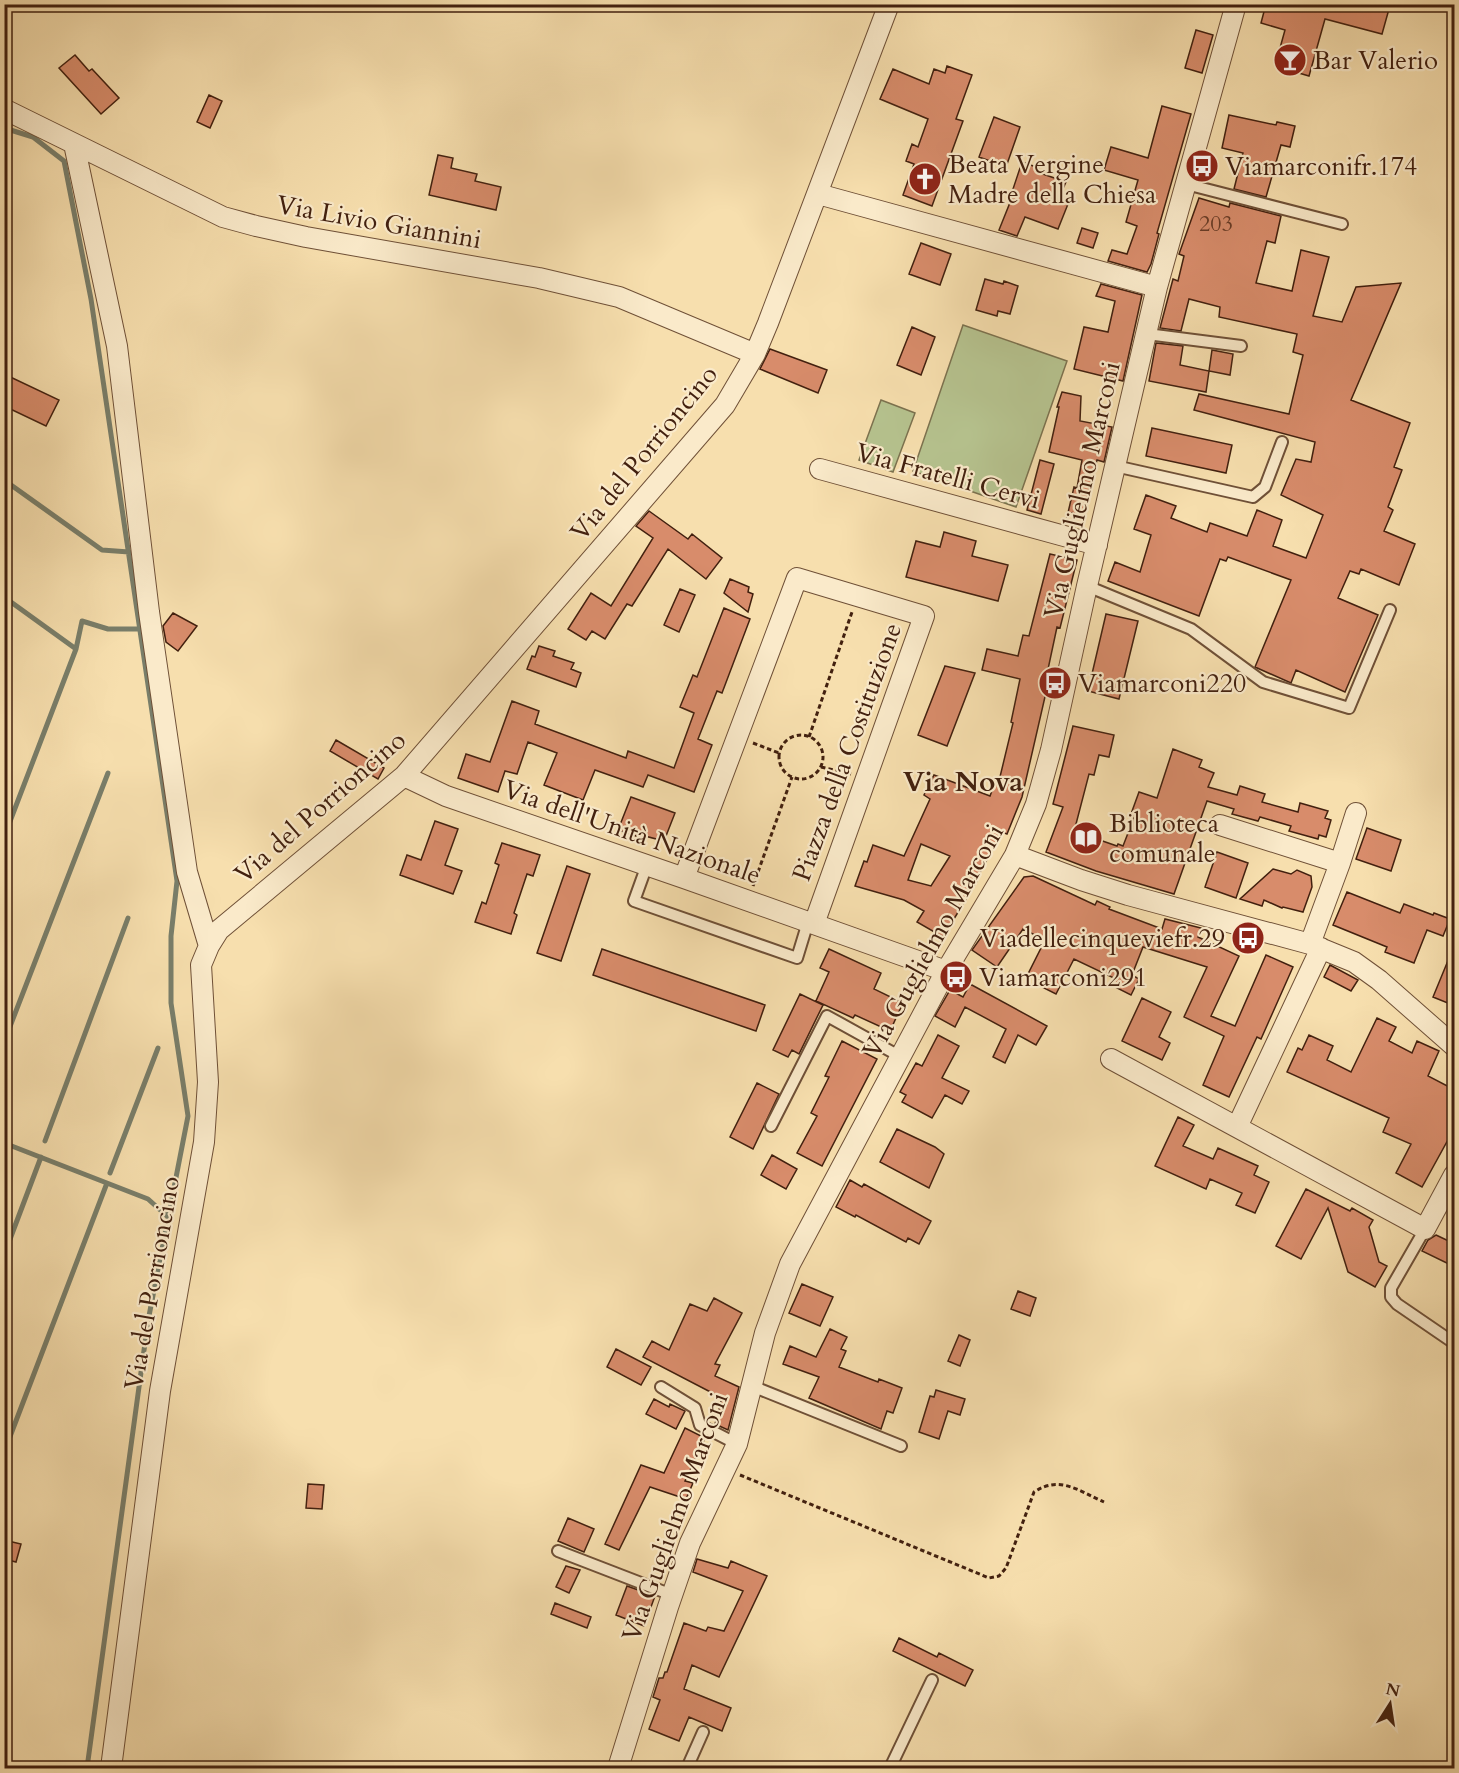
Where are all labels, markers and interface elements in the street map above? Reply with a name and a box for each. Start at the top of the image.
bar icon: Bar Valerio [1272,42,1308,78]
place label: Bar Valerio [1313,43,1438,78]
place label: Beata Vergine Madre della Chiesa [948,147,1156,212]
bus stop icon: Viamarconifr.174 [1184,148,1220,184]
place label: Viamarconifr.174 [1225,149,1417,184]
church icon: Beata Vergine Madre della Chiesa [907,161,943,197]
street label: Via Livio Giannini [274,187,484,257]
house number: 203 [1199,209,1233,239]
street label: Via del Porrioncino [562,358,726,548]
street label: Via Guglielmo Marconi [1035,358,1129,622]
street label: Via Fratelli Cervi [852,435,1044,517]
street label: Piazza della Costituzione [784,618,910,886]
bus stop icon: Viamarconi220 [1037,665,1073,701]
place label: Viamarconi220 [1078,666,1246,701]
street label: Via del Porrioncino [227,723,413,891]
district label: Via Nova [903,763,1023,801]
street label: Via dell'Unità Nazionale [499,772,765,892]
place label: Biblioteca comunale [1109,806,1219,871]
street label: Via Guglielmo Marconi [854,818,1012,1064]
library icon: Biblioteca comunale [1068,820,1104,856]
bus stop icon: Viadellecinqueviefr.29 [1230,920,1266,956]
place label: Viadellecinqueviefr.29 [980,921,1225,956]
bus stop icon: Viamarconi291 [938,959,974,995]
place label: Viamarconi291 [979,960,1147,995]
street label: Via del Porrioncino [116,1173,188,1393]
street label: Via Guglielmo Marconi [614,1388,736,1646]
north arrow [1360,1674,1420,1734]
text: N [1384,1678,1402,1703]

